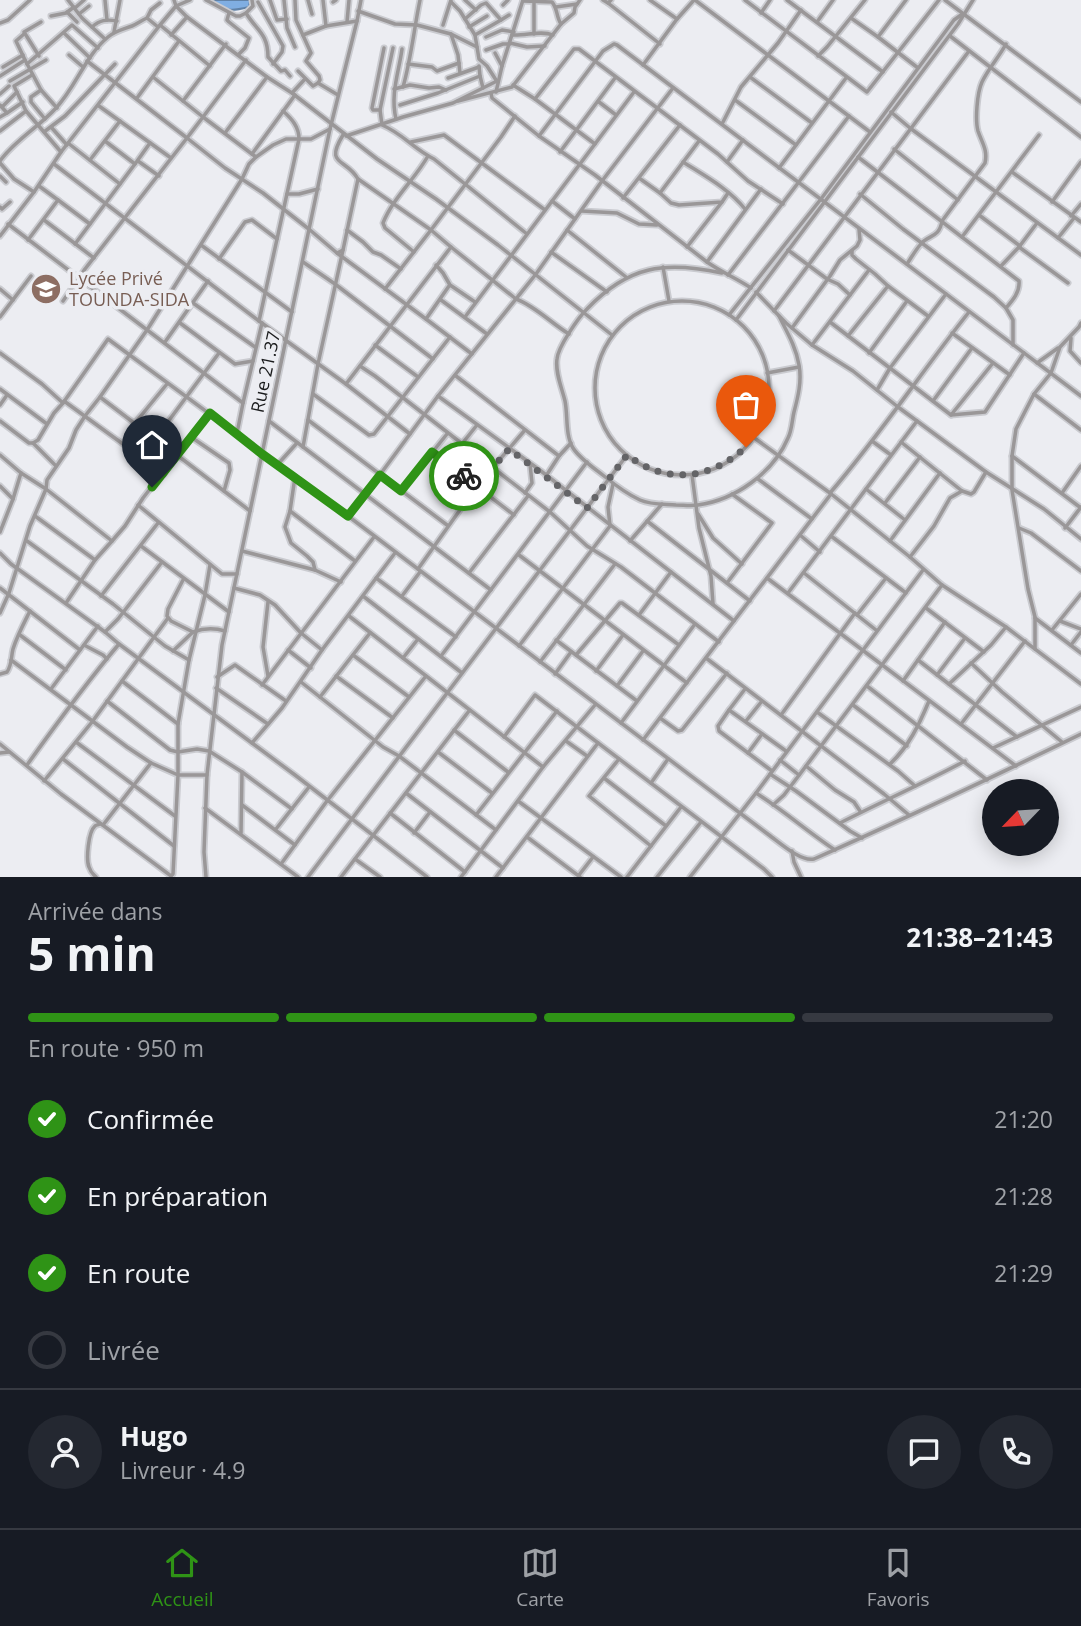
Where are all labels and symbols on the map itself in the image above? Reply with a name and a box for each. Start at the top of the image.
place label: Lycée Privé TOUNDA-SIDA [69,266,190,311]
school or university icon: Lycée Privé TOUNDA-SIDA [29,272,63,306]
street label: Rue 21.37 [245,329,285,415]
pin [716,375,776,447]
pin [122,415,182,487]
courier [429,441,499,511]
north arrow [982,779,1059,856]

